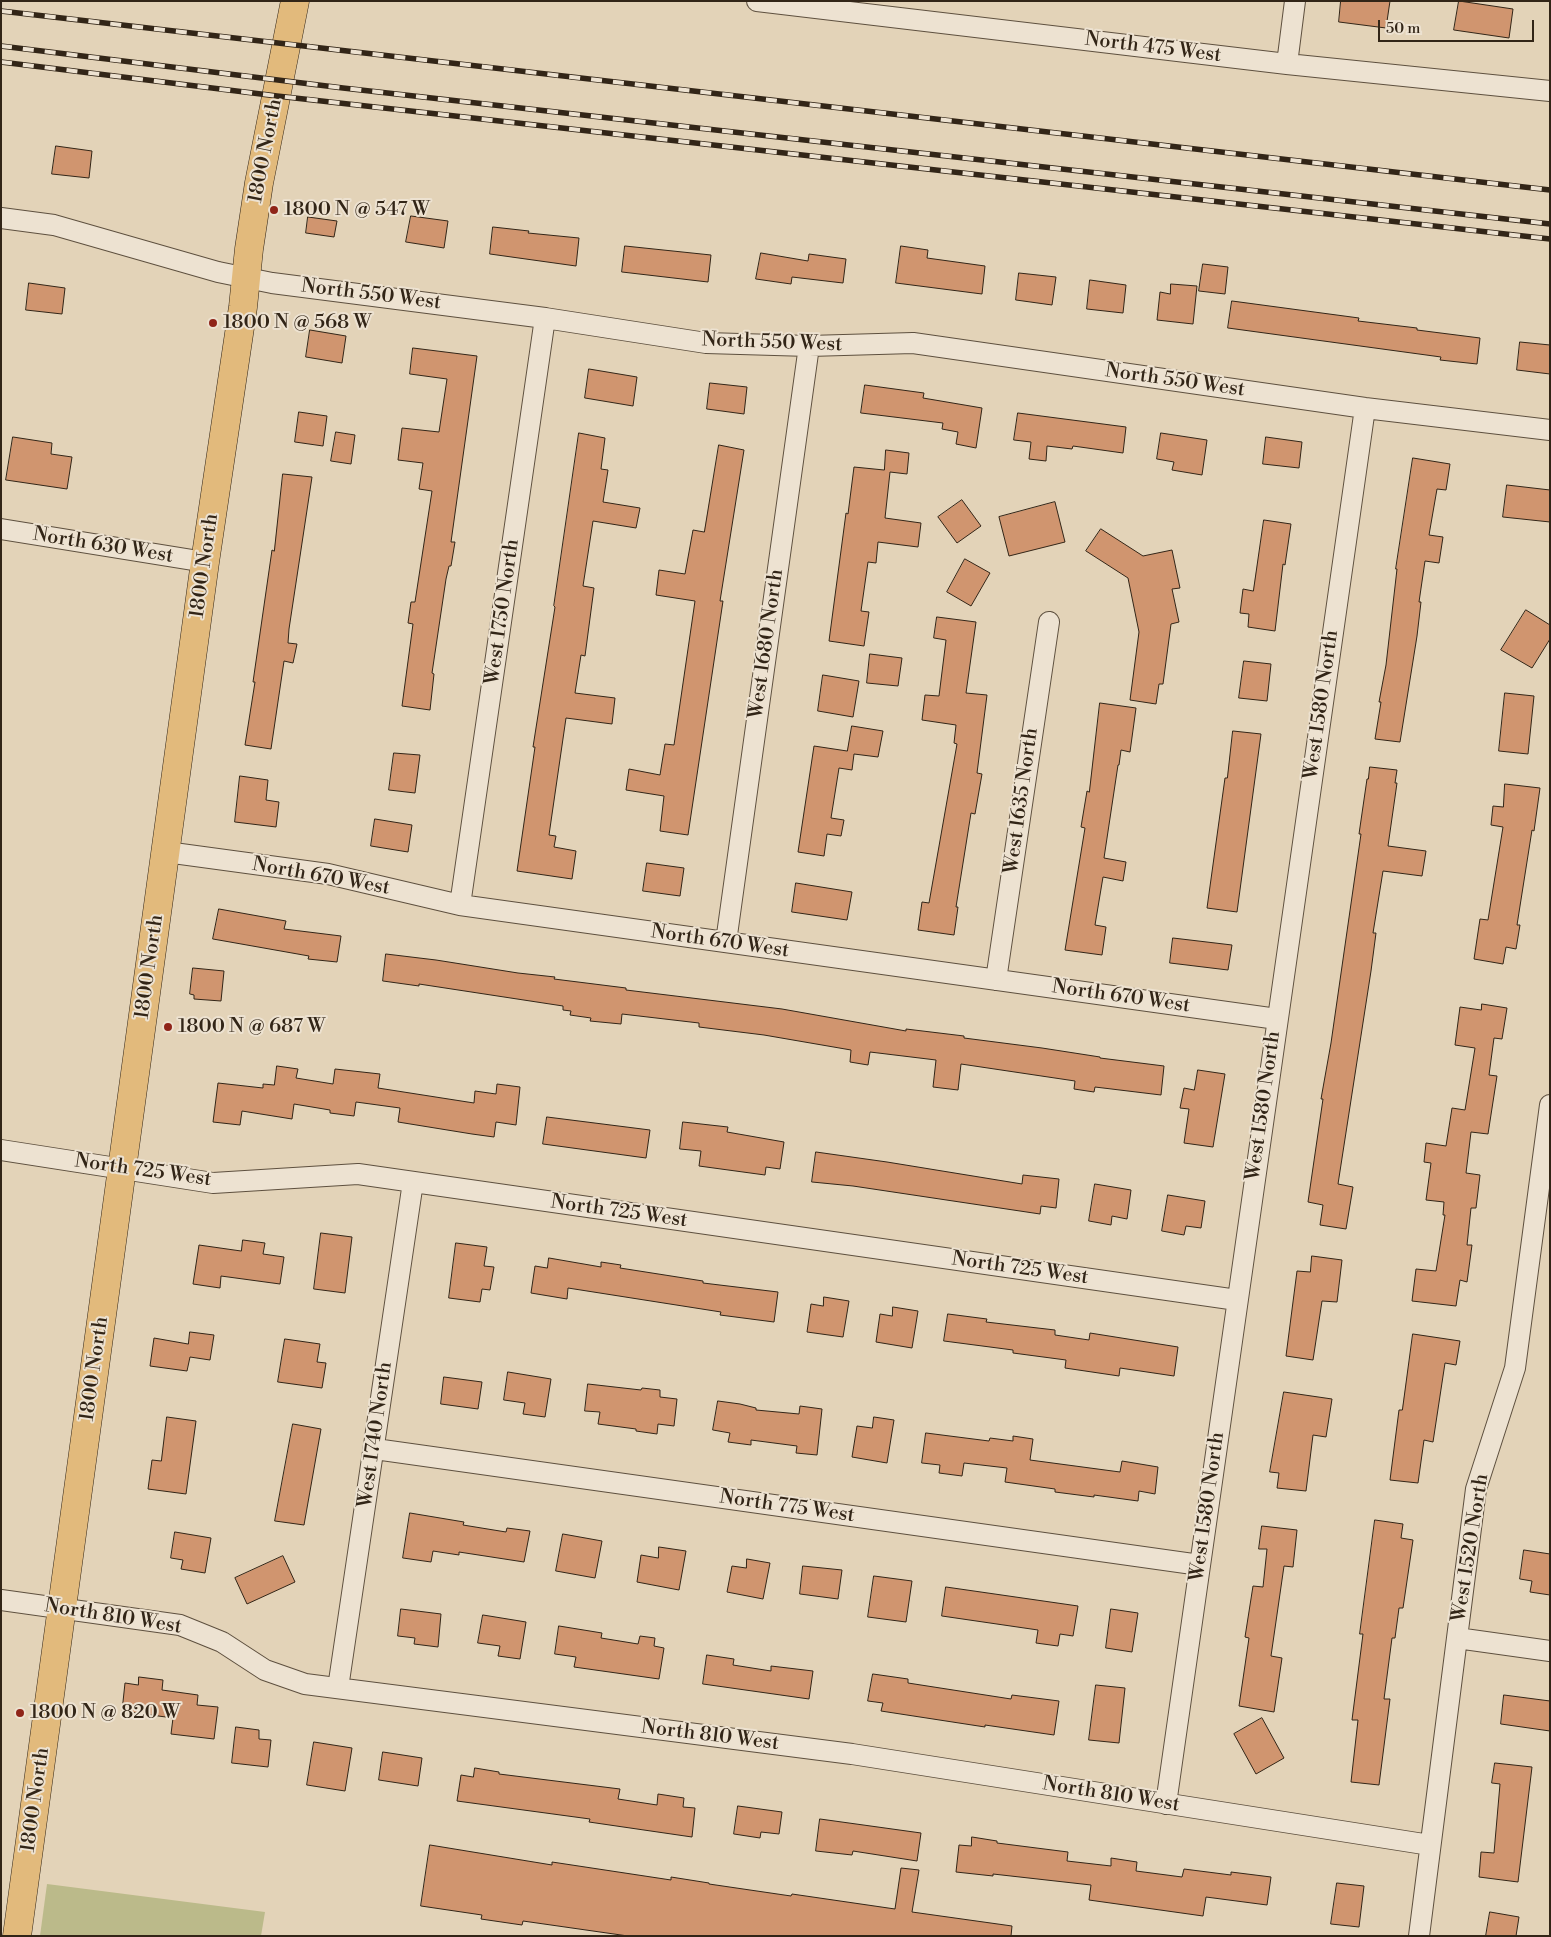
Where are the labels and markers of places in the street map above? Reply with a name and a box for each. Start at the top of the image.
place label: 1800 N @ 547 W [284,198,430,222]
marker: 1800 N @ 547 W [268,204,280,216]
place label: 1800 N @ 568 W [223,311,372,335]
marker: 1800 N @ 568 W [207,317,219,329]
place label: 1800 N @ 687 W [178,1015,325,1039]
marker: 1800 N @ 687 W [162,1021,174,1033]
place label: 1800 N @ 820 W [30,1701,180,1725]
marker: 1800 N @ 820 W [14,1707,26,1719]

